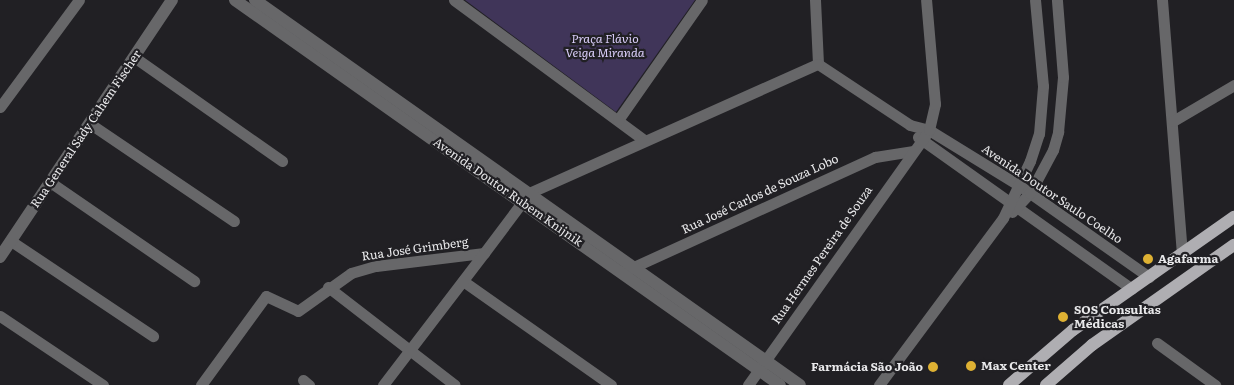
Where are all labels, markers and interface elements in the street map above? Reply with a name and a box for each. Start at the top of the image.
park label: Praça Flávio Veiga Miranda [565,32,645,60]
street label: Rua General Sady Cahem Fischer [28,47,144,211]
street label: Avenida Doutor Rubem Knijnik [431,135,585,249]
street label: Avenida Doutor Saulo Coelho [979,141,1125,247]
street label: Rua José Carlos de Souza Lobo [679,151,841,237]
street label: Rua Hermes Pereira de Souza [769,183,875,327]
street label: Rua José Grimberg [361,234,469,264]
place label: Agafarma [1158,252,1218,266]
marker: Agafarma [1142,253,1154,265]
place label: SOS Consultas Médicas [1074,303,1161,331]
marker: SOS Consultas Médicas [1056,310,1070,324]
place label: Max Center [981,359,1051,373]
place label: Farmácia São João [811,360,923,374]
marker: Max Center [965,360,977,372]
marker: Farmácia São João [927,361,939,373]

